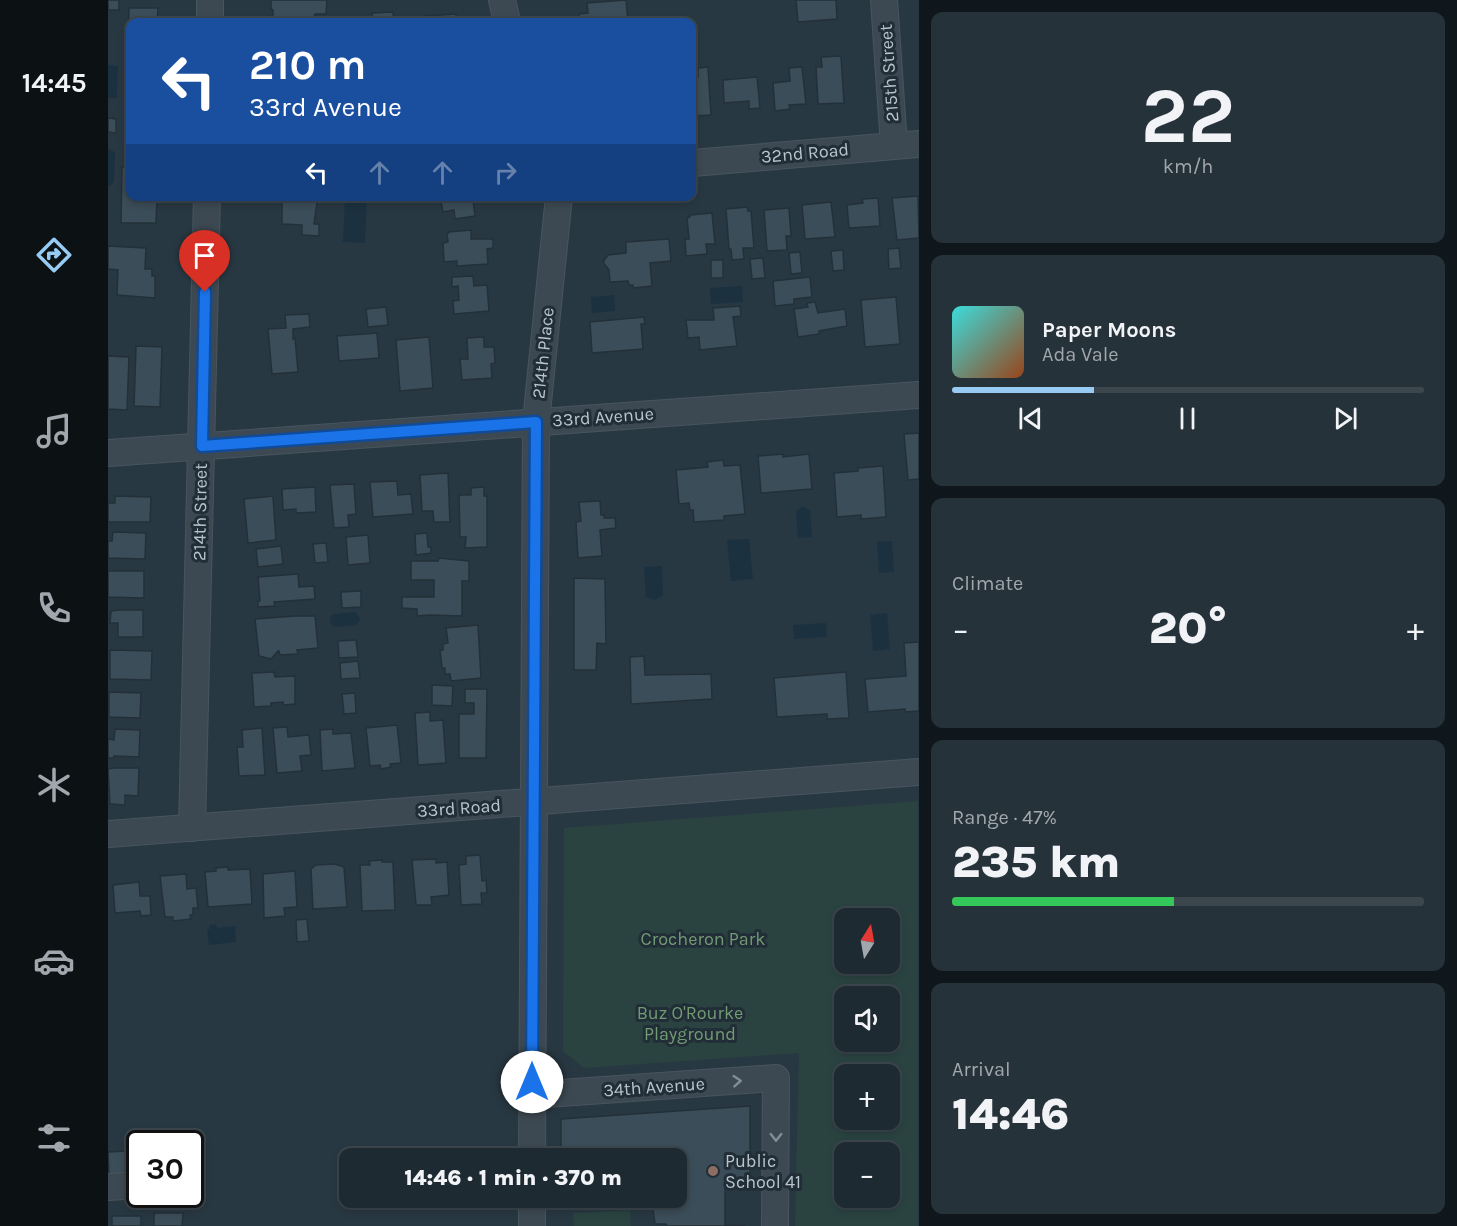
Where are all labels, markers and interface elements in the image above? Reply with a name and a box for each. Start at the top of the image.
street label: 215th Street [875,23,903,123]
text: 210 m [249,40,366,90]
icon: left [150,42,228,120]
text: 14:45 [22,67,86,99]
text: 22 [1141,70,1235,162]
text: 33rd Avenue [249,91,402,123]
street label: 32nd Road [760,138,850,168]
text: km/h [1163,155,1213,178]
icon: left [300,156,333,189]
icon: ahead [363,156,396,189]
icon: ahead [426,156,459,189]
icon: right [489,156,522,189]
pin [179,230,230,292]
icon: directions [33,234,75,276]
icon: arrive [188,239,221,272]
street label: 214th Place [527,306,559,400]
text: Paper Moons [1042,317,1176,343]
text: Ada Vale [1042,343,1119,366]
street label: 33rd Avenue [551,402,655,432]
icon: previous [1014,402,1047,435]
icon: pause [1171,402,1204,435]
icon: next [1329,402,1362,435]
icon: music [33,410,75,452]
street label: 214th Street [188,463,212,561]
text: Climate [952,572,1023,595]
icon: phone [33,587,75,629]
text: 20° [1149,602,1227,654]
text: − [952,610,969,648]
text: + [1407,610,1424,648]
icon: climate [33,764,75,806]
street label: 33rd Road [416,794,502,822]
text: Range · 47% [952,806,1057,829]
text: 235 km [952,836,1120,888]
north arrow [834,908,900,974]
map controls [834,908,900,1208]
park label: Crocheron Park [641,928,765,950]
icon: car [33,940,75,982]
button: sound [834,986,900,1052]
park label: Buz O'Rourke Playground [637,1002,743,1045]
position arrow [500,1050,564,1114]
text: Arrival [952,1058,1011,1081]
button: + [834,1064,900,1130]
street label: 34th Avenue [602,1072,706,1102]
one-way arrow [733,1075,742,1088]
text: 14:46 [952,1088,1069,1140]
icon: filters [33,1117,75,1159]
speed limit sign: 30 [126,1130,204,1208]
one-way arrow [770,1132,782,1141]
button: − [834,1142,900,1208]
place label: Public School 41 [725,1150,801,1193]
marker: Public School 41 [706,1164,720,1178]
text: 14:46 · 1 min · 370 m [404,1165,622,1191]

